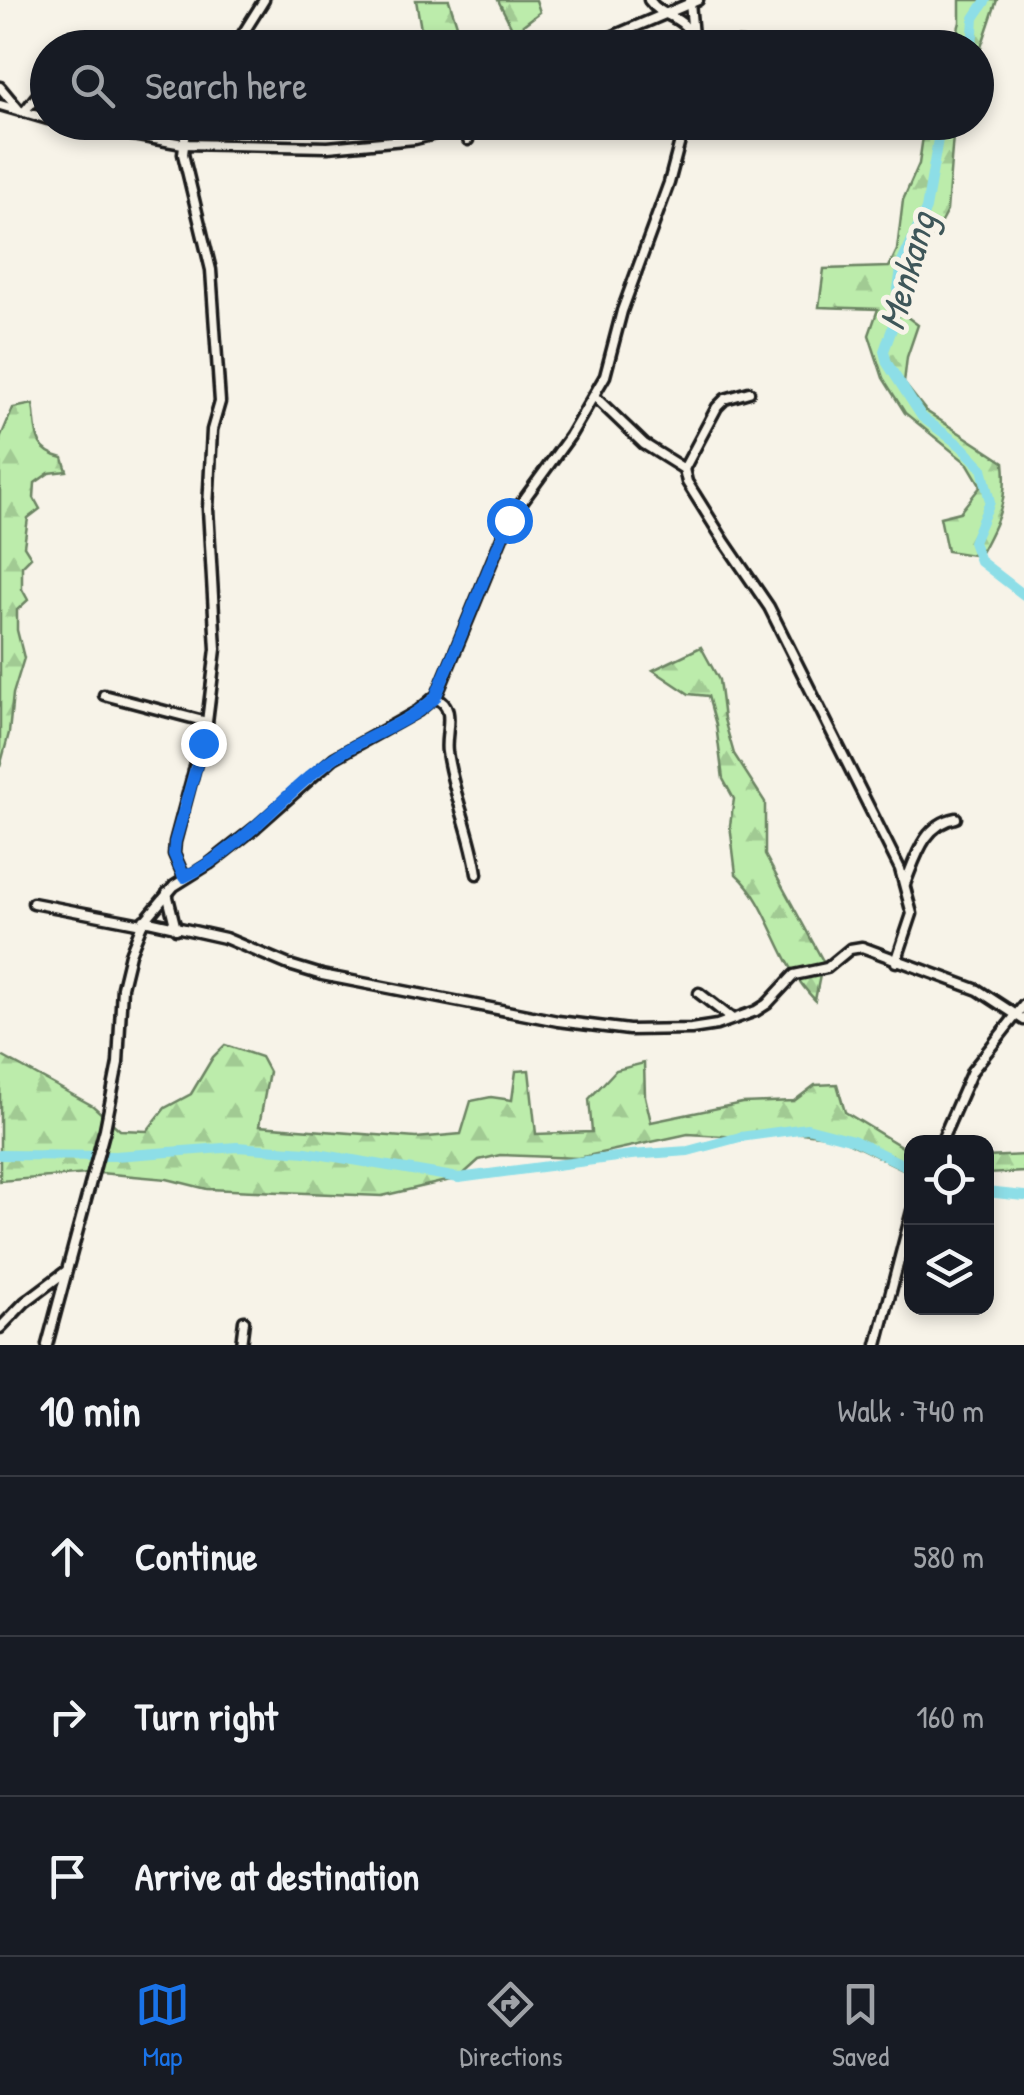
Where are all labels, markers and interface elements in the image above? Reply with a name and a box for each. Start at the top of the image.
search box [30,30,994,140]
icon: search [65,58,120,113]
text: Search here [145,59,307,111]
water label: Menkang [865,204,948,335]
route start [487,498,533,544]
route end [181,721,227,767]
map controls [904,1135,994,1315]
button: locate [904,1135,994,1225]
button: layers [904,1225,994,1315]
text: 10 min [40,1382,141,1439]
text: Walk · 740 m [838,1389,984,1432]
icon: ahead [40,1529,95,1584]
text: Continue [135,1530,257,1582]
text: 580 m [913,1535,984,1578]
icon: right [40,1689,95,1744]
text: Turn right [135,1690,278,1742]
text: 160 m [916,1695,984,1738]
icon: arrive [40,1849,95,1904]
text: Arrive at destination [135,1850,419,1902]
tab: Map [135,1977,190,2075]
tab: Directions [459,1977,562,2075]
tab: Saved [832,1977,889,2075]

